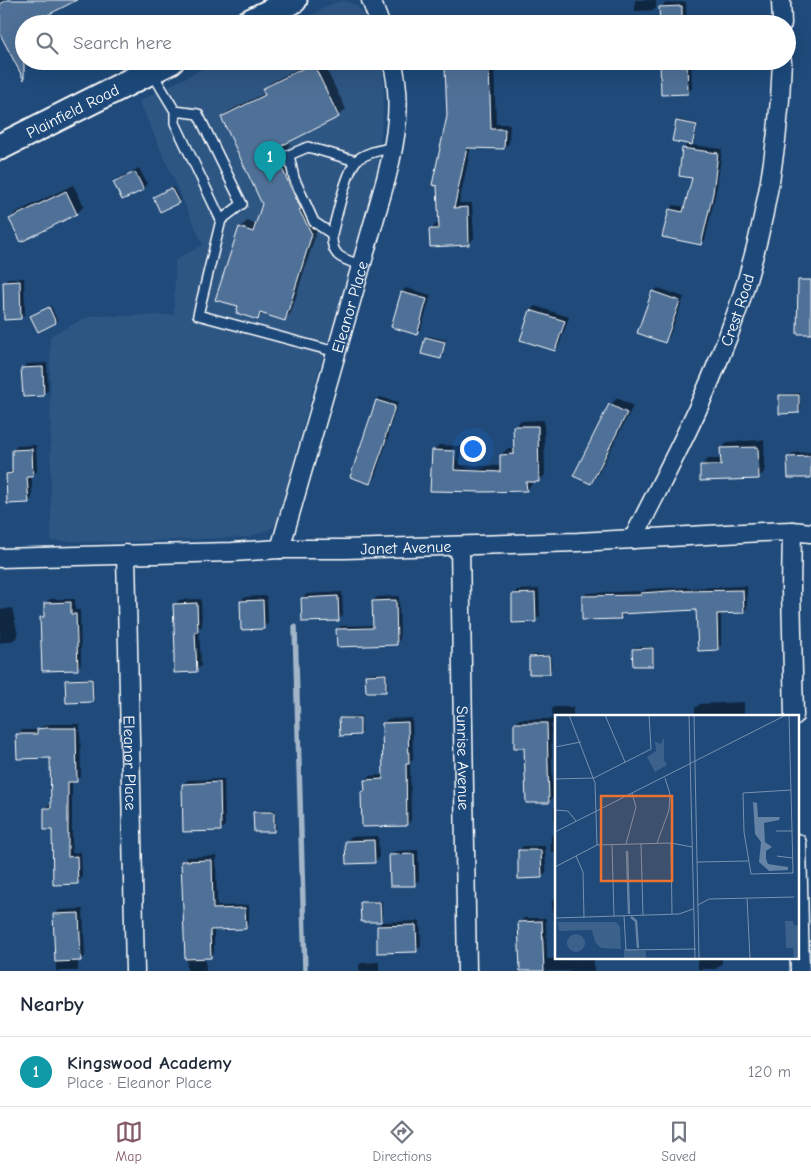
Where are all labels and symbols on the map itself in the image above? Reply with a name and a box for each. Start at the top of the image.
street label: Plainfield Road [24,81,122,142]
pin: 1 [254,141,286,182]
street label: Eleanor Place [329,259,372,355]
street label: Crest Road [717,272,758,349]
your location [460,436,486,462]
street label: Janet Avenue [360,538,452,559]
street label: Sunrise Avenue [453,706,472,810]
street label: Eleanor Place [119,715,140,811]
inset map [555,715,798,958]

